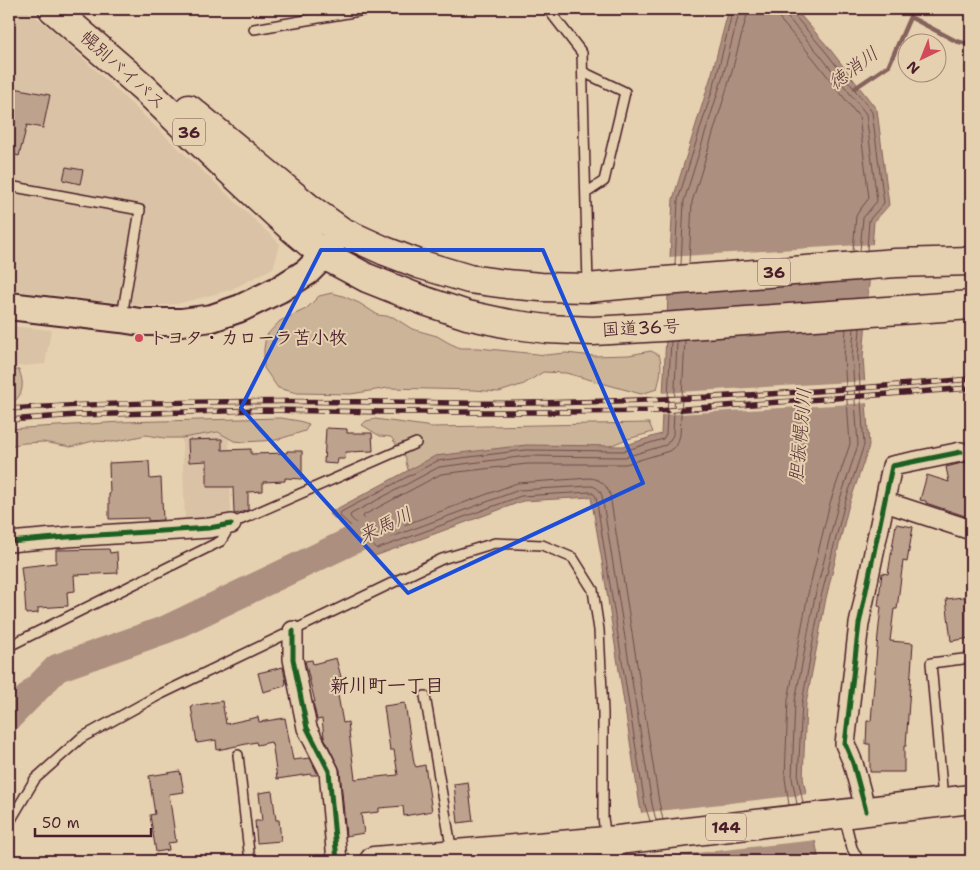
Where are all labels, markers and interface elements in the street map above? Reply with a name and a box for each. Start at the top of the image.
street label: 幌別バイパス [75,25,171,115]
north arrow [898,32,948,82]
water label: 徳消川 [823,41,883,95]
text: N [903,57,923,78]
road number: 36 [173,118,205,146]
road number: 36 [758,258,790,286]
street label: 国道36号 [601,314,681,342]
place label: トヨタ・カローラ苫小牧 [149,326,347,350]
marker: トヨタ・カローラ苫小牧 [133,332,145,344]
water label: 胆振幌別川 [783,387,817,483]
water label: 来馬川 [354,501,416,549]
district label: 新川町一丁目 [330,673,444,698]
scale bar [35,805,151,837]
text: 50 m [42,813,80,833]
road number: 144 [706,814,746,840]

